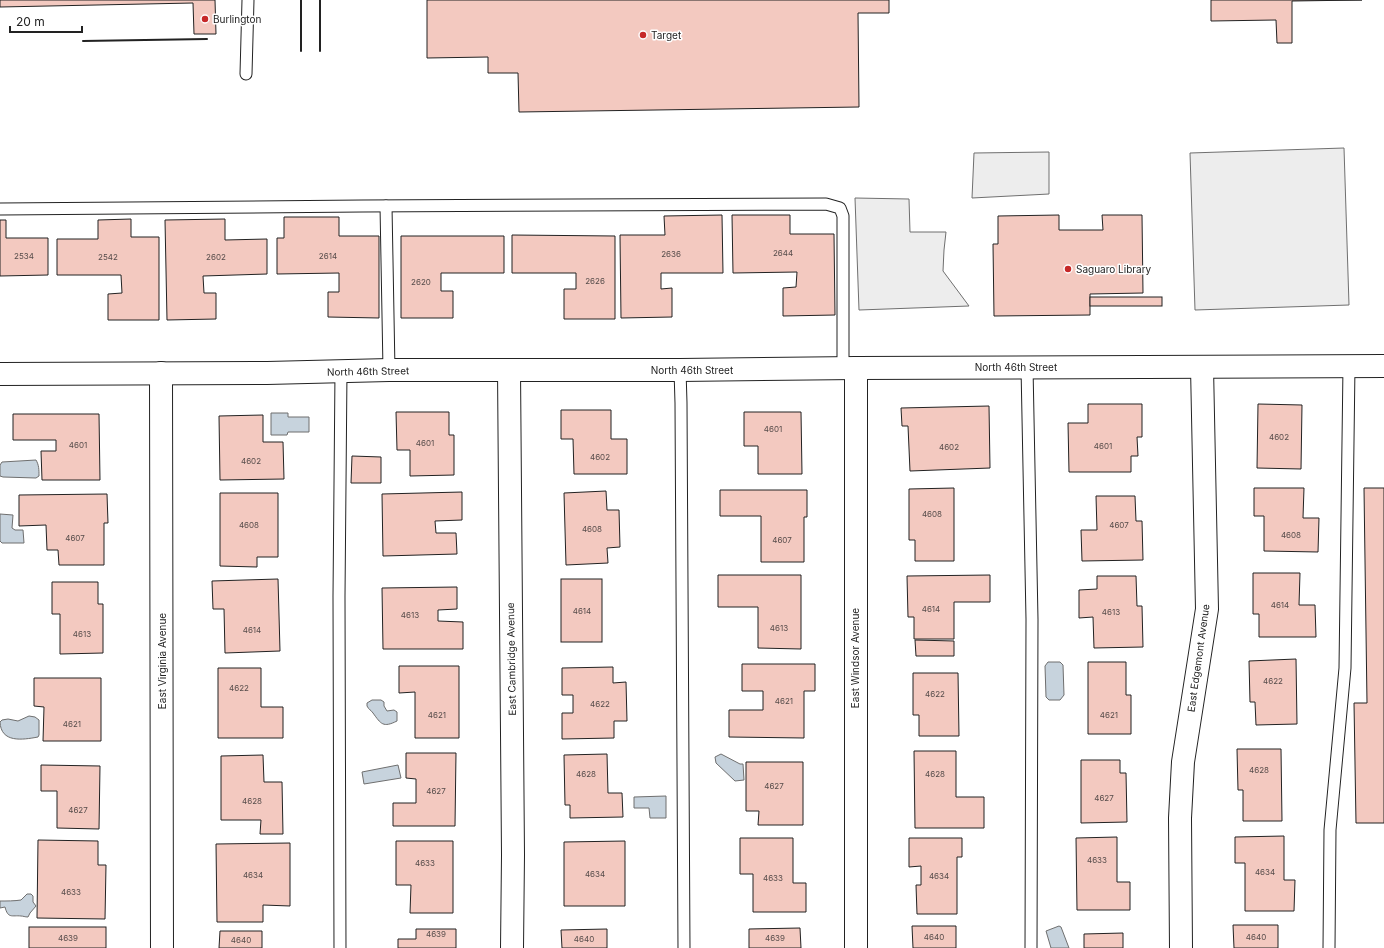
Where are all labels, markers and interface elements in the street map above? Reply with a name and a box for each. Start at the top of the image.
scale bar [10,8,82,34]
place label: Burlington [213,13,261,25]
text: 20 m [16,14,45,29]
marker: Burlington [200,14,210,24]
place label: Target [651,29,682,41]
marker: Target [638,30,648,40]
house number: 2644 [773,248,793,258]
house number: 2636 [661,249,681,259]
house number: 2534 [14,251,34,261]
house number: 2614 [319,251,337,261]
house number: 2542 [98,252,118,262]
house number: 2602 [206,252,226,262]
place label: Saguaro Library [1076,263,1152,275]
marker: Saguaro Library [1063,264,1073,274]
house number: 2626 [585,276,605,286]
house number: 2620 [411,277,431,287]
street label: North 46th Street [975,361,1058,373]
street label: North 46th Street [327,364,410,378]
street label: North 46th Street [651,364,734,376]
house number: 4601 [764,424,782,434]
house number: 4602 [1269,432,1289,442]
house number: 4601 [416,438,434,448]
house number: 4601 [69,440,87,450]
house number: 4601 [1094,441,1112,451]
house number: 4602 [939,442,959,452]
house number: 4602 [590,452,610,462]
house number: 4602 [241,456,261,466]
house number: 4608 [922,509,942,519]
house number: 4608 [239,520,259,530]
house number: 4607 [1109,520,1129,530]
house number: 4608 [582,524,602,534]
house number: 4608 [1281,530,1301,540]
house number: 4607 [65,533,85,543]
house number: 4607 [772,535,792,545]
house number: 4614 [1271,600,1289,610]
street label: East Cambridge Avenue [504,602,518,716]
street label: East Edgemont Avenue [1184,603,1212,713]
house number: 4614 [922,604,940,614]
house number: 4614 [573,606,591,616]
house number: 4613 [1102,607,1120,617]
street label: East Windsor Avenue [849,608,861,708]
house number: 4613 [401,610,419,620]
street label: East Virginia Avenue [156,613,168,709]
house number: 4613 [770,623,788,633]
house number: 4614 [243,625,261,635]
house number: 4613 [73,629,91,639]
house number: 4622 [1263,676,1283,686]
house number: 4622 [229,683,249,693]
house number: 4622 [925,689,945,699]
house number: 4621 [775,696,793,706]
house number: 4622 [590,699,610,709]
house number: 4621 [428,710,446,720]
house number: 4621 [1100,710,1118,720]
house number: 4621 [63,719,81,729]
house number: 4628 [1249,765,1269,775]
house number: 4628 [576,769,596,779]
house number: 4628 [925,769,945,779]
house number: 4627 [764,781,784,791]
house number: 4627 [426,786,446,796]
house number: 4627 [1094,793,1114,803]
house number: 4628 [242,796,262,806]
house number: 4627 [68,805,88,815]
house number: 4633 [1087,855,1107,865]
house number: 4633 [415,858,435,868]
house number: 4634 [1255,867,1275,877]
house number: 4634 [585,869,605,879]
house number: 4634 [243,870,263,880]
house number: 4634 [929,871,949,881]
house number: 4633 [763,873,783,883]
house number: 4633 [61,887,81,897]
house number: 4639 [426,929,446,939]
house number: 4640 [924,932,944,942]
house number: 4640 [1246,932,1266,942]
house number: 4639 [58,933,78,943]
house number: 4639 [765,933,785,943]
house number: 4640 [574,934,594,944]
house number: 4640 [231,935,251,945]

